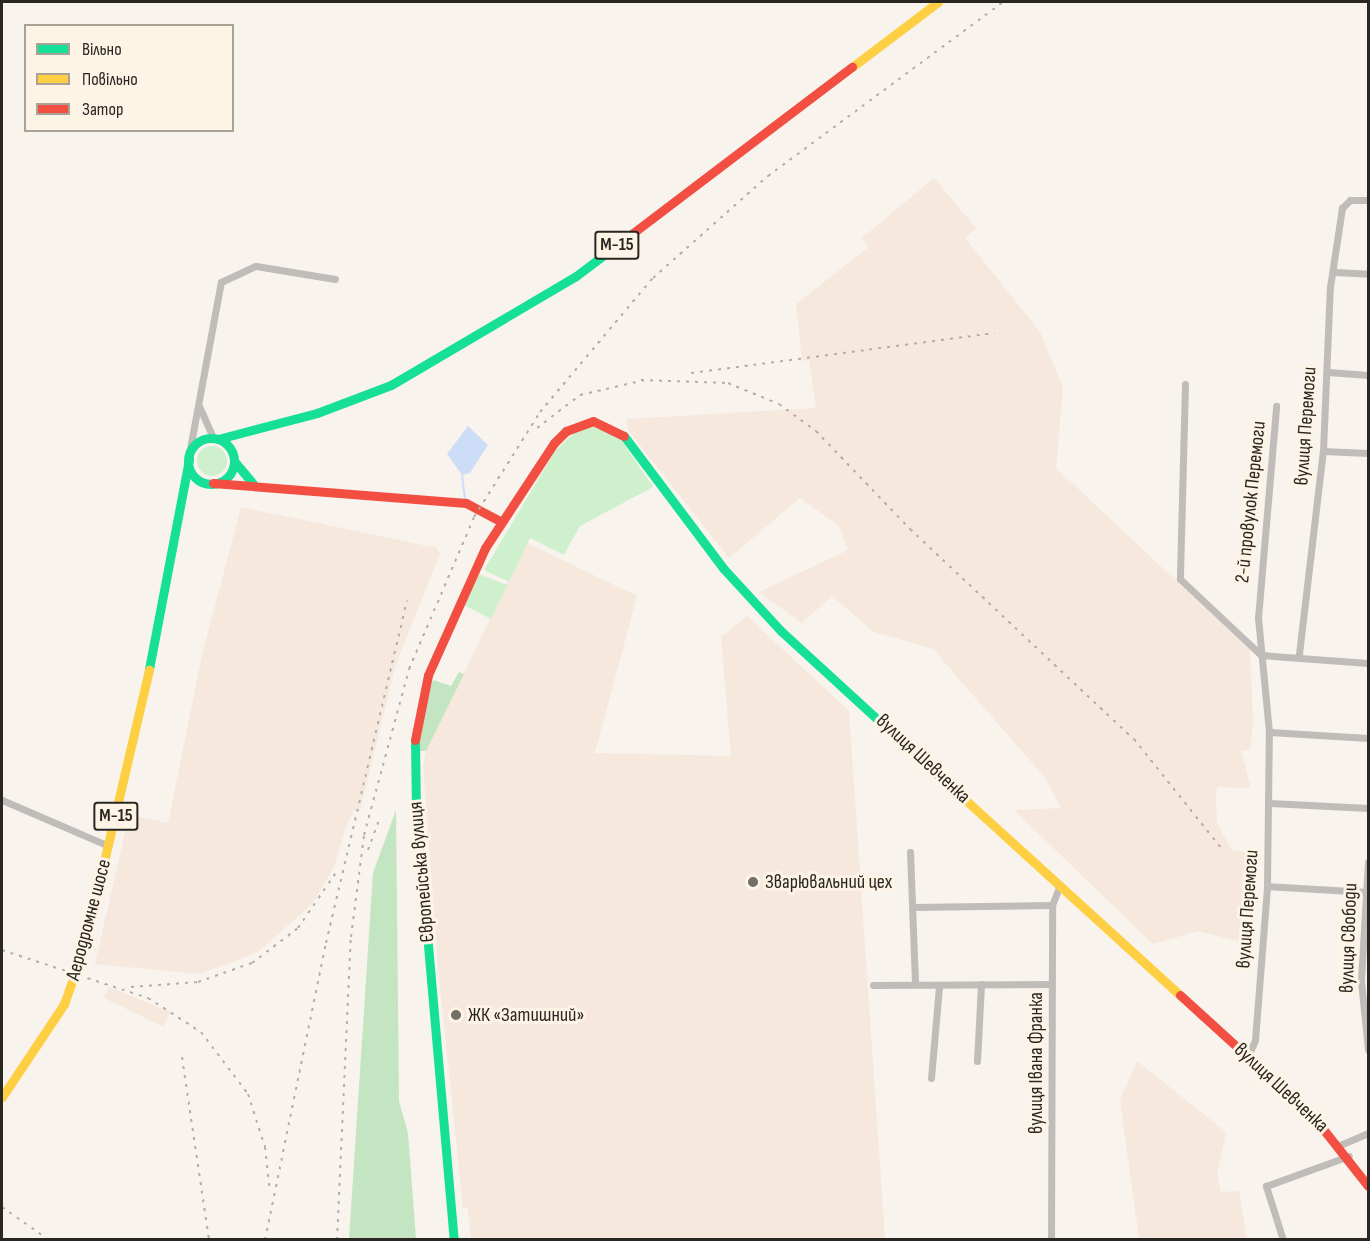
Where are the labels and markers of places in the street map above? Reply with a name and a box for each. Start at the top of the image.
place label: Зварювальний цех [765,870,892,894]
marker: Зварювальний цех [746,875,760,889]
place label: ЖК «Затишний» [468,1003,584,1027]
marker: ЖК «Затишний» [449,1008,463,1022]

